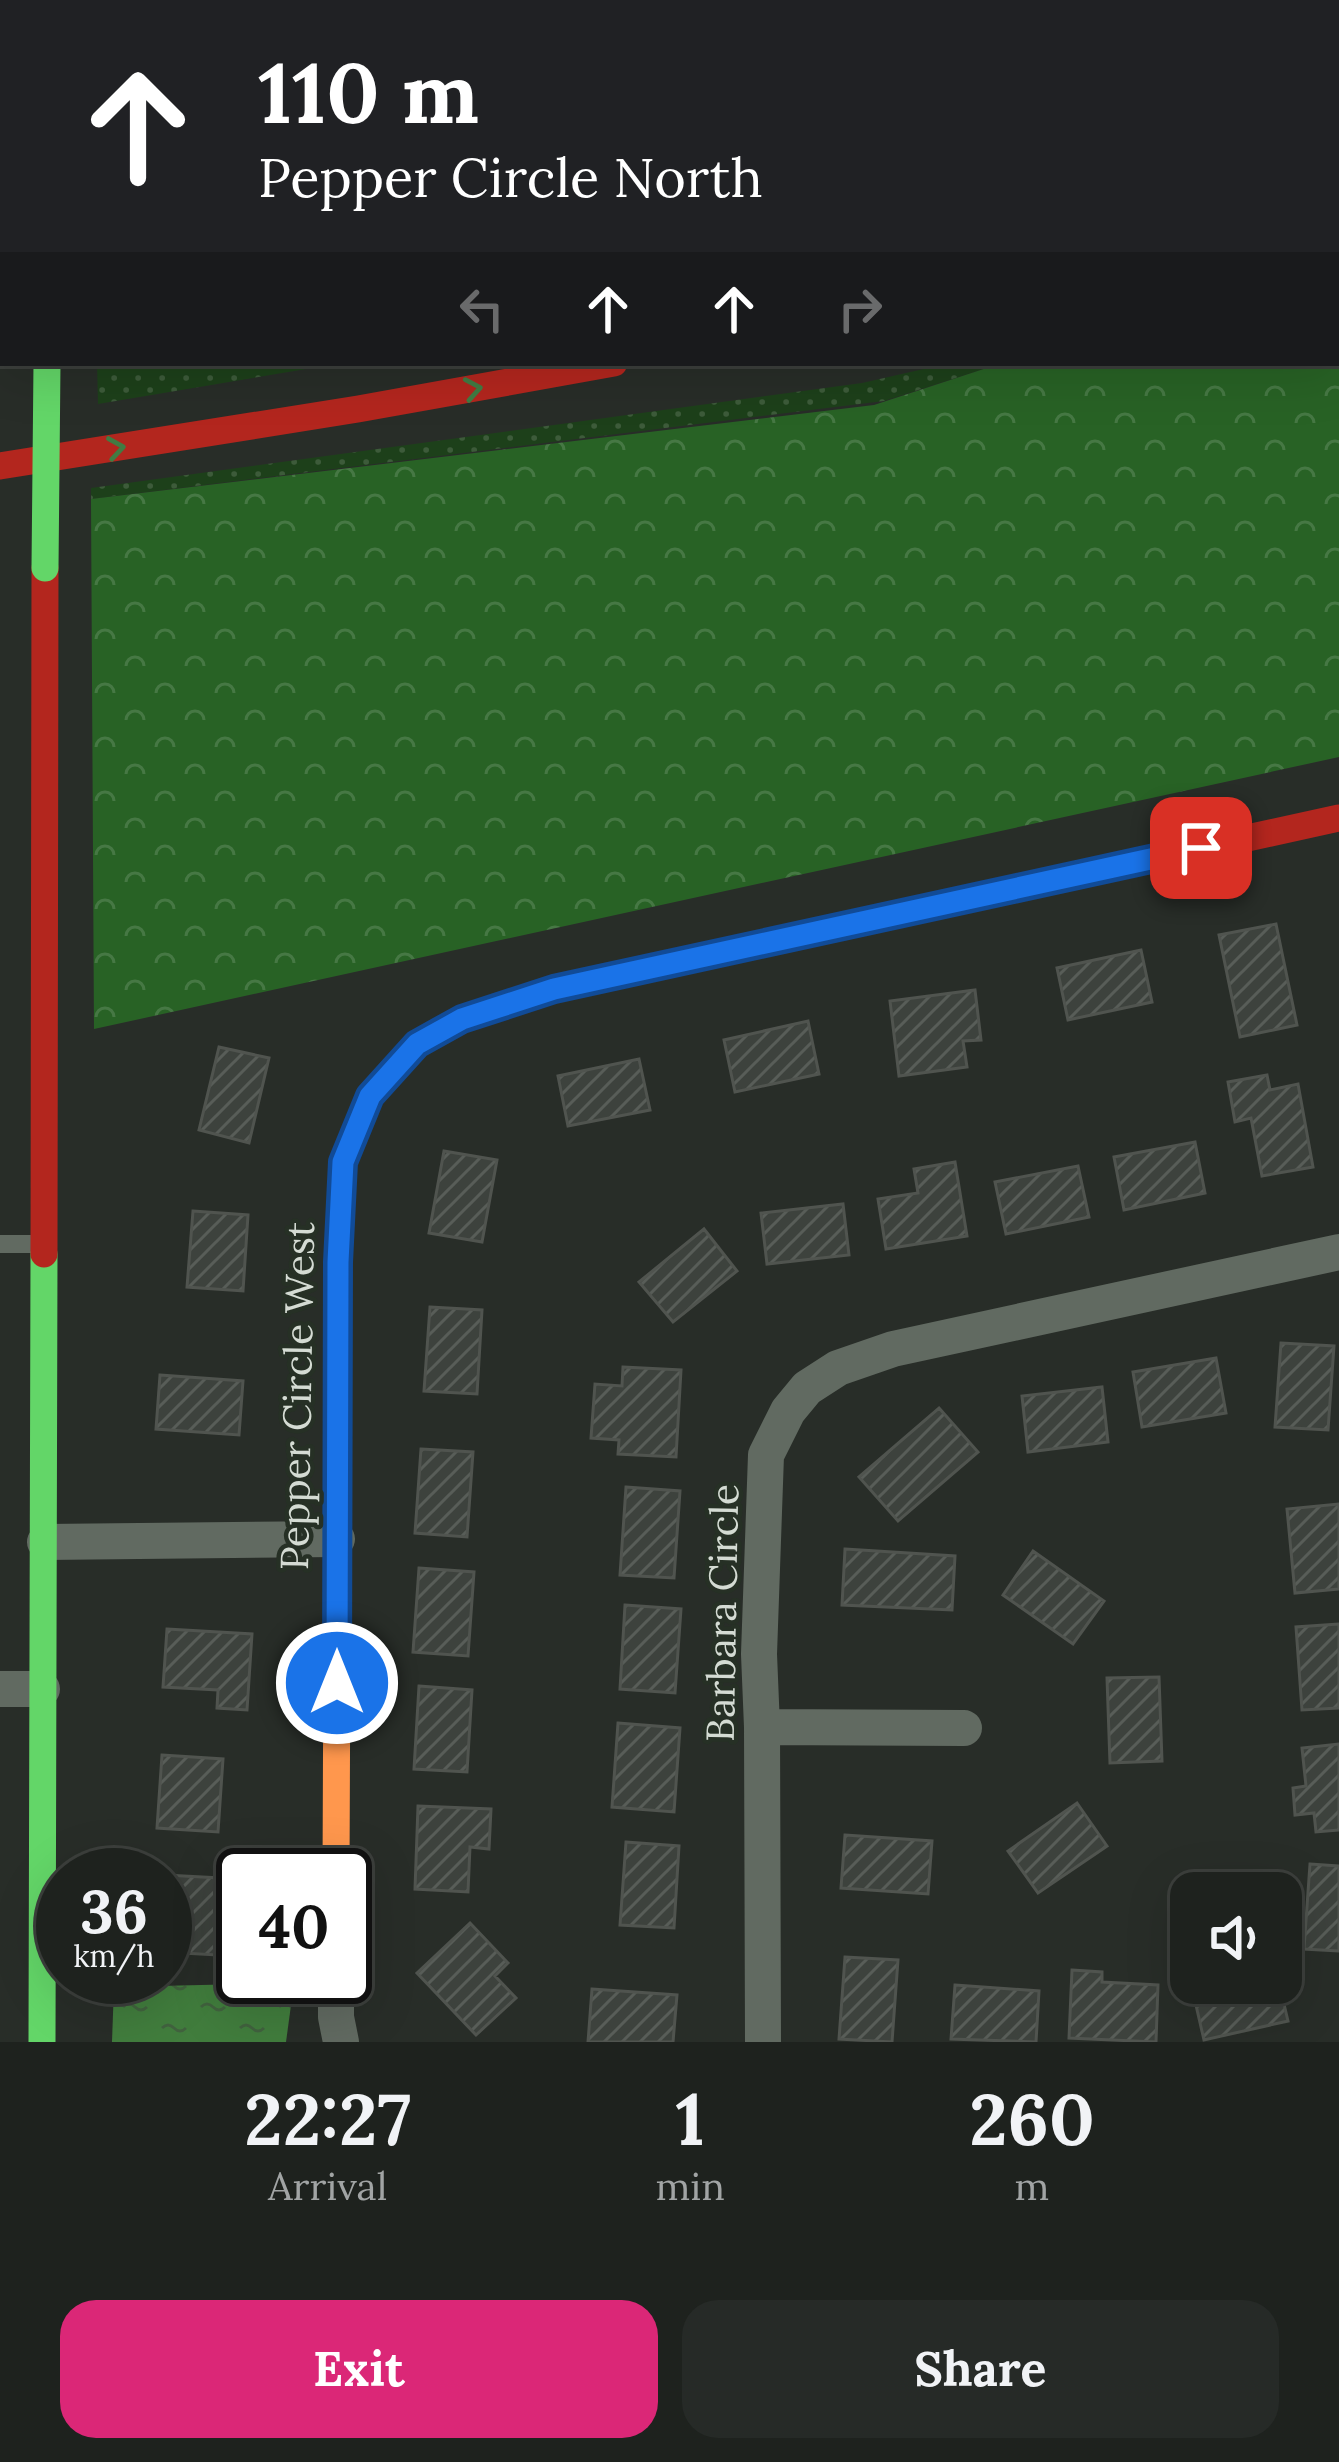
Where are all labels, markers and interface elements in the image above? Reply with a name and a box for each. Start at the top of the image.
text: 110 m [258,38,479,146]
icon: ahead [60,48,216,204]
text: Pepper Circle North [258,143,763,212]
icon: left [449,276,515,342]
icon: ahead [575,276,641,342]
icon: ahead [701,276,767,342]
icon: right [827,276,893,342]
one-way arrow [463,377,483,402]
one-way arrow [105,436,125,461]
pin [1150,797,1252,899]
icon: arrive [1168,815,1234,881]
street label: Pepper Circle West [269,1221,325,1571]
street label: Barbara Circle [695,1483,749,1743]
position arrow [274,1620,400,1746]
speed limit sign: 40 [216,1848,372,2004]
map controls [1170,1872,1302,2004]
button: sound [1170,1872,1302,2004]
text: 36 [80,1873,148,1949]
text: km/h [73,1937,155,1975]
text: 22:27 [244,2073,411,2165]
text: 1 [676,2073,705,2165]
text: 260 [969,2073,1095,2165]
text: Arrival [268,2161,387,2211]
text: min [655,2161,725,2211]
text: m [1015,2161,1049,2211]
button: Exit [60,2300,658,2438]
button: Share [682,2300,1279,2438]

